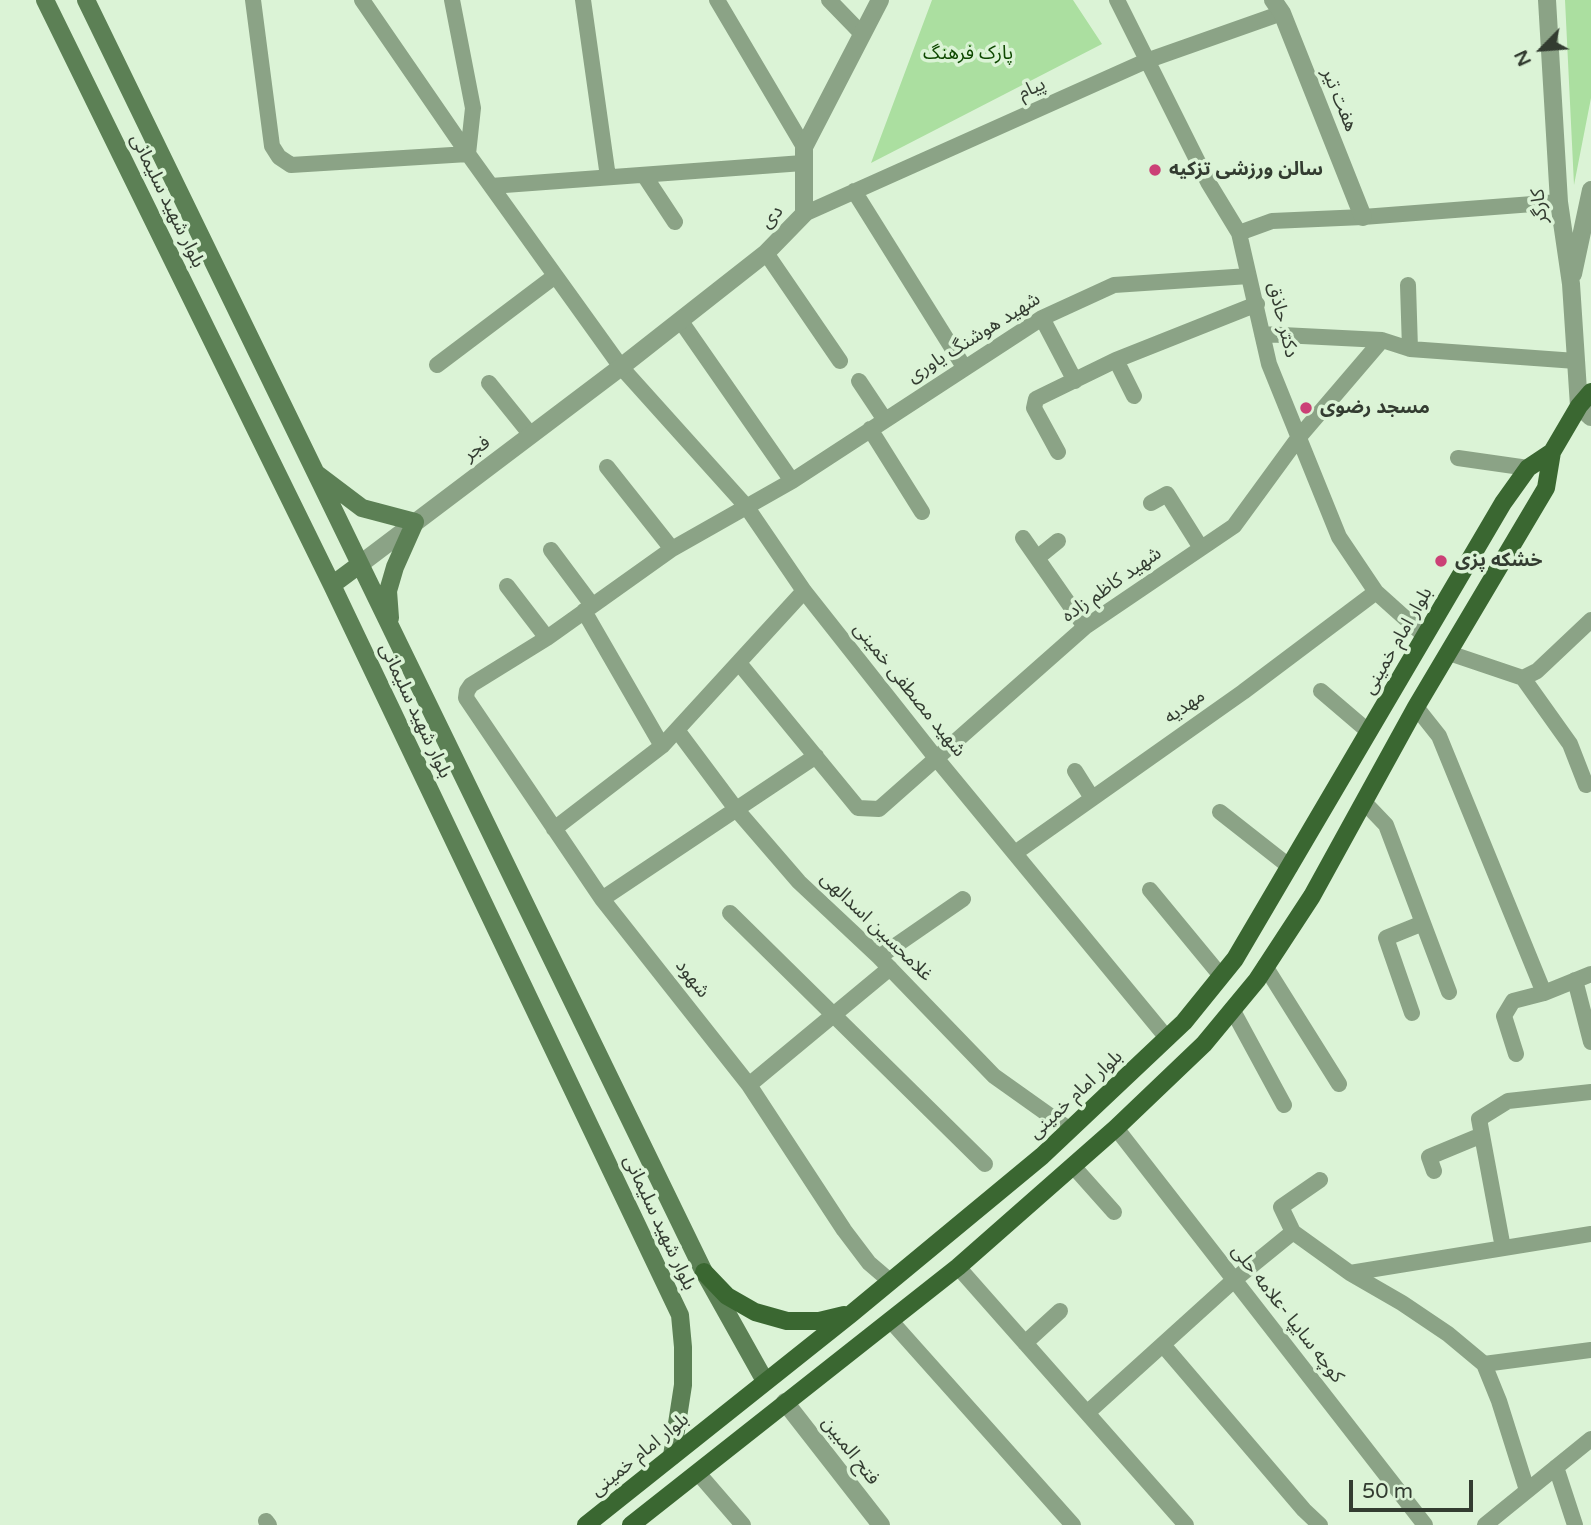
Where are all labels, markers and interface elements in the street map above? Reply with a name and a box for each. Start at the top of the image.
north arrow [1507,14,1577,84]
park label: پارک فرهنگ [923,43,1013,65]
text: N [1510,46,1536,69]
street label: هفت تیر [1316,65,1362,135]
street label: پیام [1015,73,1049,105]
street label: بلوار شهید سلیمانی [125,130,209,272]
place label: سالن ورزشی تزکیه [1169,159,1323,181]
marker: سالن ورزشی تزکیه [1147,162,1163,178]
street label: کارگر [1527,187,1553,225]
street label: دی [756,201,788,233]
street label: دکتر حاذق [1262,280,1302,360]
street label: شهید هوشنگ یاوری [903,288,1045,388]
place label: مسجد رضوی [1320,397,1430,419]
marker: مسجد رضوی [1298,400,1314,416]
street label: فجر [459,431,495,467]
street label: شهید کاظم زاده [1058,542,1166,628]
place label: خشکه پزی [1455,550,1542,572]
marker: خشکه پزی [1433,553,1449,569]
street label: بلوار امام خمینی [1358,583,1438,699]
street label: شهید مصطفی خمینی [848,618,970,762]
street label: بلوار شهید سلیمانی [374,640,456,782]
street label: مهدیه [1160,685,1210,729]
street label: غلامحسین اسدالهی [815,868,937,986]
street label: شهود [670,955,714,1003]
street label: بلوار امام خمینی [1024,1046,1128,1144]
street label: بلوار شهید سلیمانی [618,1152,700,1294]
street label: کوچه سایپا -علامه حلی [1226,1240,1348,1388]
street label: بلوار امام خمینی [586,1408,694,1502]
street label: فتح المبین [816,1412,884,1490]
scale bar [1353,1466,1477,1510]
text: 50 m [1362,1479,1413,1504]

